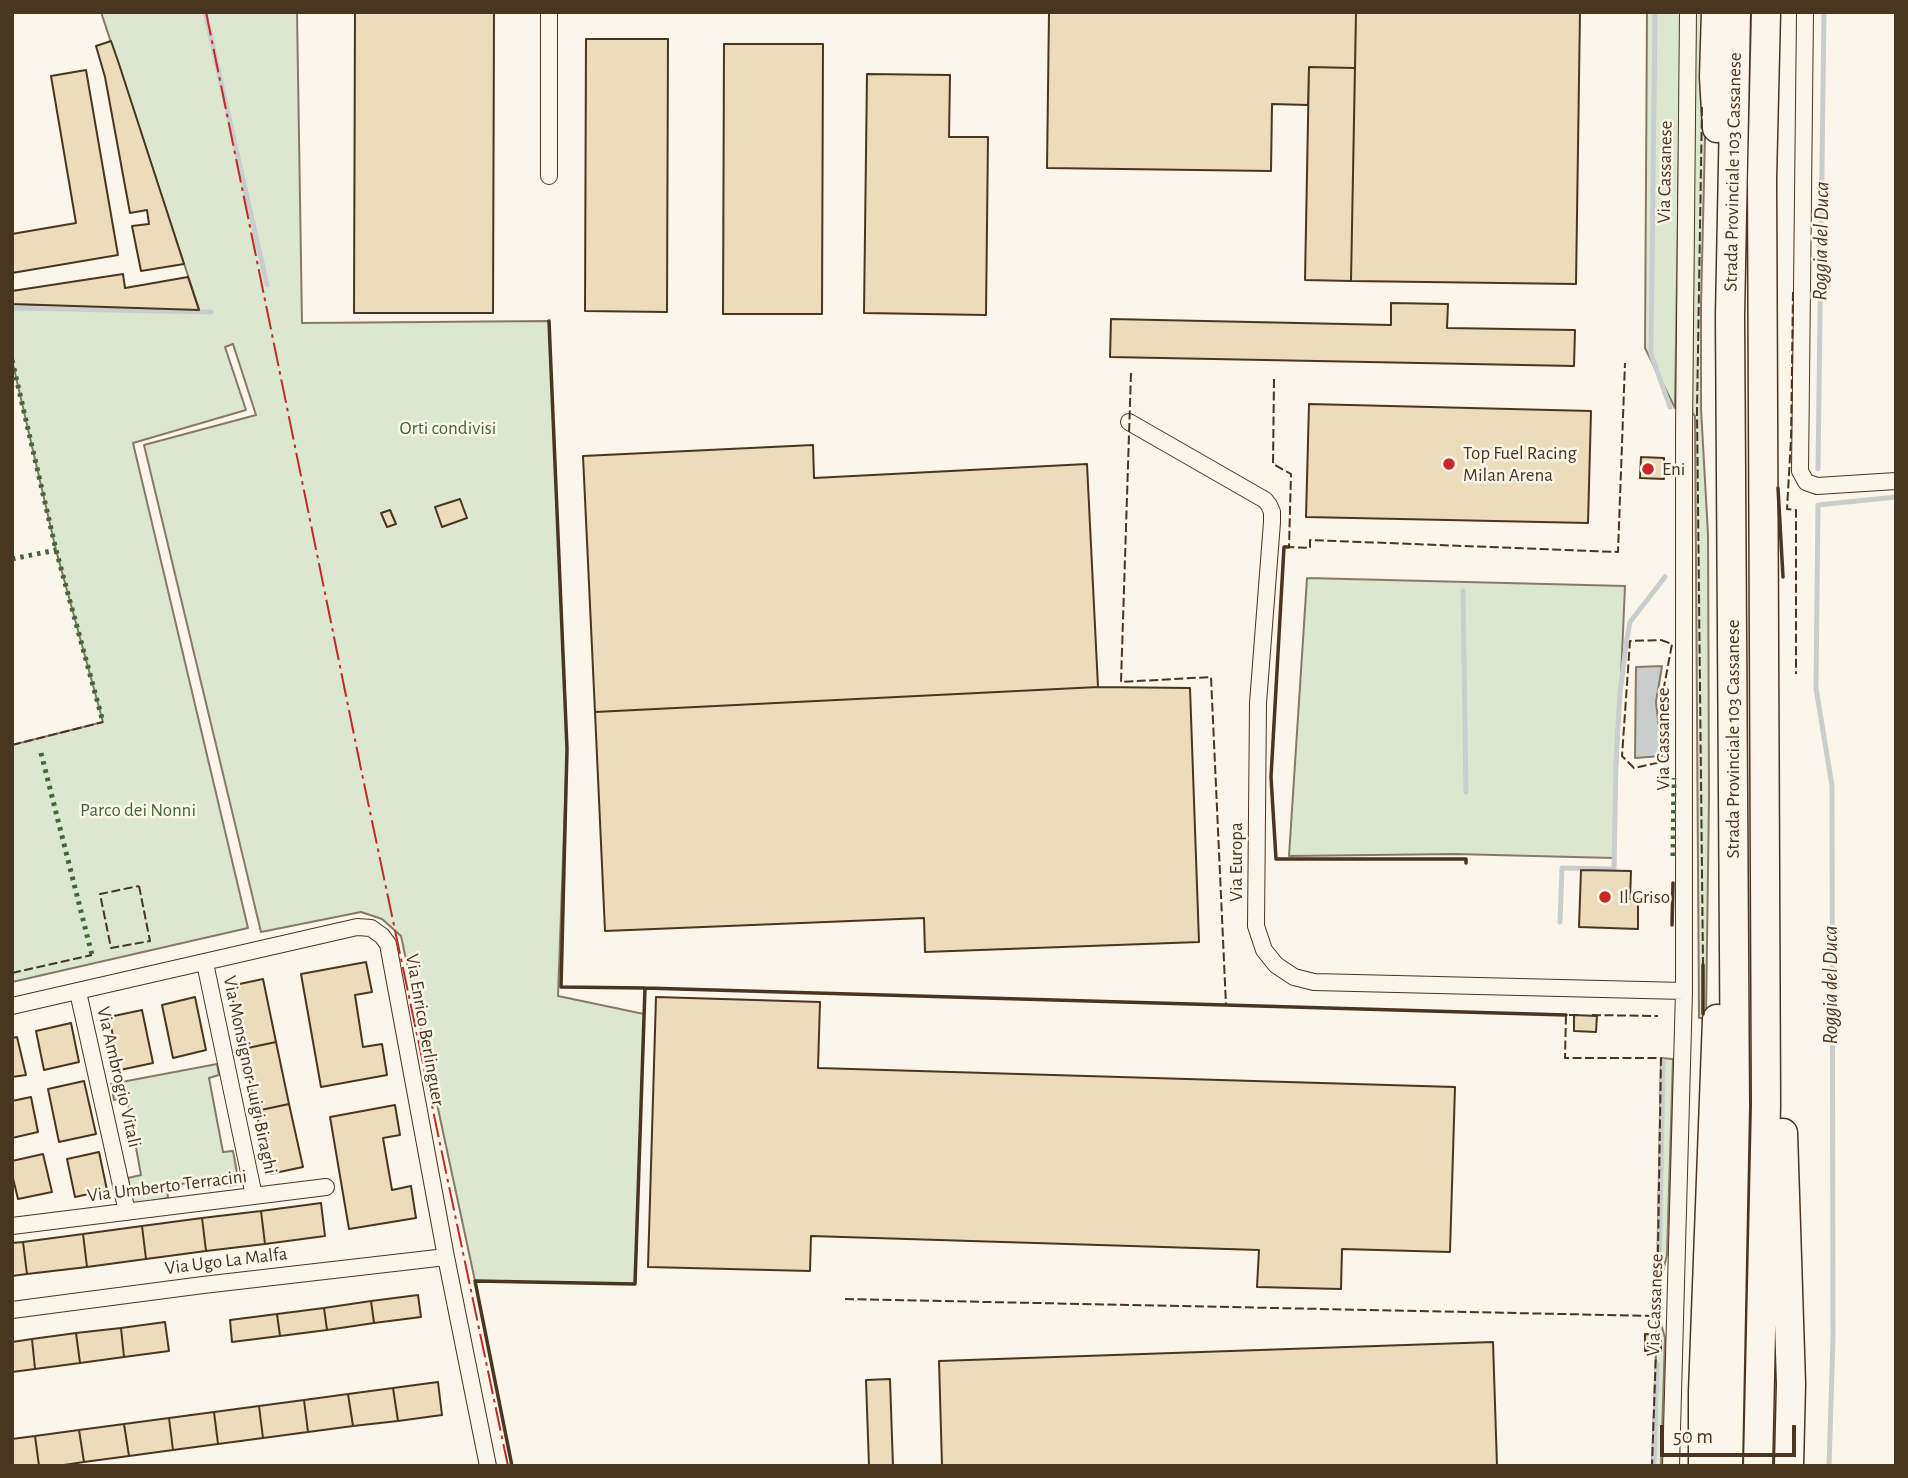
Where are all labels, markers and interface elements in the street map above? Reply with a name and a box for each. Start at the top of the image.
street label: Strada Provinciale 103 Cassanese [1720,52,1746,292]
street label: Via Cassanese [1653,120,1677,224]
water label: Roggia del Duca [1807,181,1835,301]
park label: Orti condivisi [400,417,496,439]
place label: Top Fuel Racing Milan Arena [1463,442,1577,486]
marker: Top Fuel Racing Milan Arena [1441,456,1457,472]
place label: Eni [1662,458,1685,480]
marker: Eni [1640,461,1656,477]
street label: Strada Provinciale 103 Cassanese [1722,619,1744,859]
street label: Via Cassanese [1652,688,1674,790]
park label: Parco dei Nonni [80,799,196,821]
street label: Via Europa [1225,822,1247,902]
place label: Il Griso [1619,886,1670,908]
marker: Il Griso [1597,889,1613,905]
water label: Roggia del Duca [1818,925,1844,1045]
street label: Via Enrico Berlinguer [400,952,450,1108]
street label: Via Monsignor Luigi Biraghi [218,974,282,1176]
street label: Via Ambrogio Vitali [92,1004,146,1150]
street label: Via Umberto Terracini [86,1165,248,1207]
street label: Via Ugo La Malfa [163,1242,289,1280]
street label: Via Cassanese [1642,1253,1668,1357]
scale bar [1663,1412,1800,1456]
text: 50 m [1673,1426,1713,1447]

